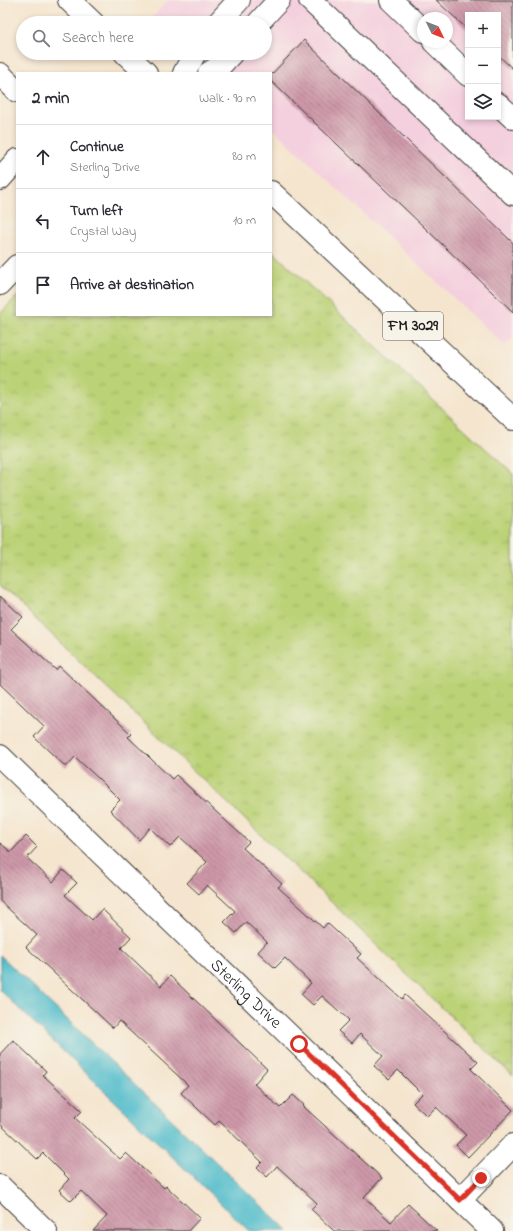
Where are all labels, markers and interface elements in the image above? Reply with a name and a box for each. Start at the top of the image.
north arrow [417,12,453,48]
map controls [465,12,501,120]
button: + [465,12,501,48]
search box [16,16,272,60]
icon: search [30,27,52,49]
text: Search here [62,27,134,49]
button: − [465,48,501,84]
button: layers [465,84,501,120]
text: 2 min [32,86,69,111]
text: Walk · 90 m [199,89,256,108]
text: Continue [70,136,124,158]
icon: ahead [32,146,54,168]
text: 80 m [232,147,256,166]
text: Sterling Drive [70,158,140,177]
text: Turn left [70,200,123,222]
icon: left [32,210,54,232]
text: 10 m [233,211,256,230]
text: Crystal Way [70,222,136,241]
icon: arrive [32,274,54,296]
text: Arrive at destination [70,274,194,296]
road number: FM 3029 [383,312,443,340]
street label: Sterling Drive [205,953,288,1035]
route start [290,1035,308,1053]
route end [472,1169,490,1187]

